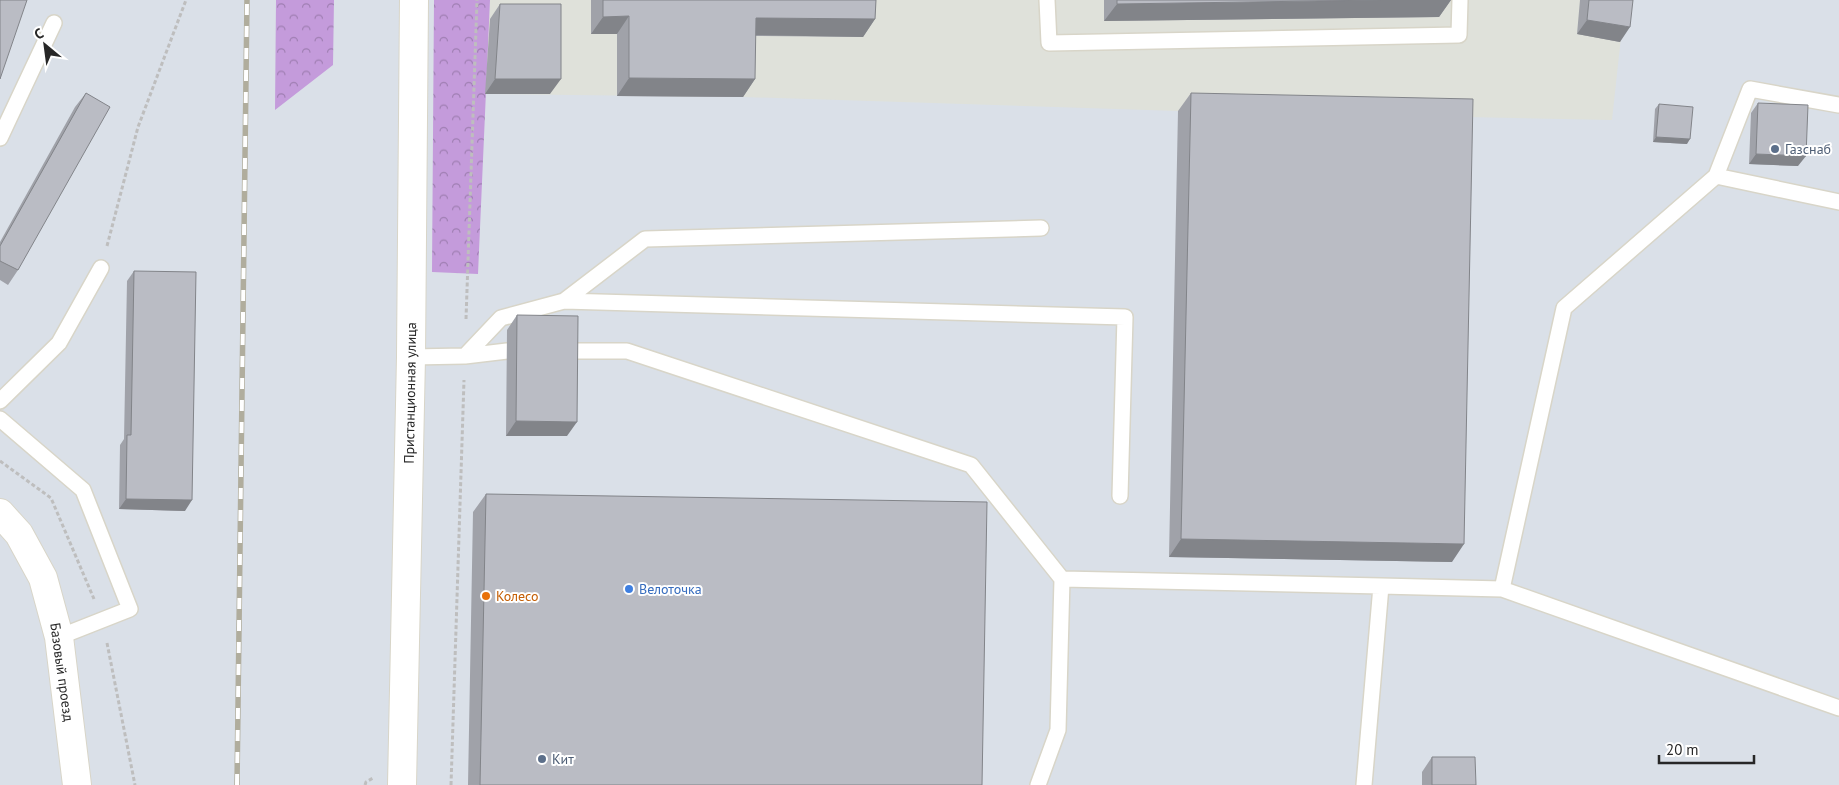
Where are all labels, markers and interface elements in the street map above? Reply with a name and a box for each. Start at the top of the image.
north arrow [20,20,70,70]
text: С [31,24,47,43]
place label: Газснаб [1785,140,1831,158]
marker: Газснаб [1769,143,1781,155]
street label: Пристанционная улица [400,322,420,464]
place label: Велоточка [639,580,702,598]
marker: Велоточка [623,583,635,595]
place label: Колесо [496,587,539,605]
marker: Колесо [480,590,492,602]
street label: Базовый проезд [46,622,78,723]
scale bar [1659,732,1754,764]
text: 20 m [1666,740,1699,759]
place label: Кит [552,750,574,768]
marker: Кит [536,753,548,765]

